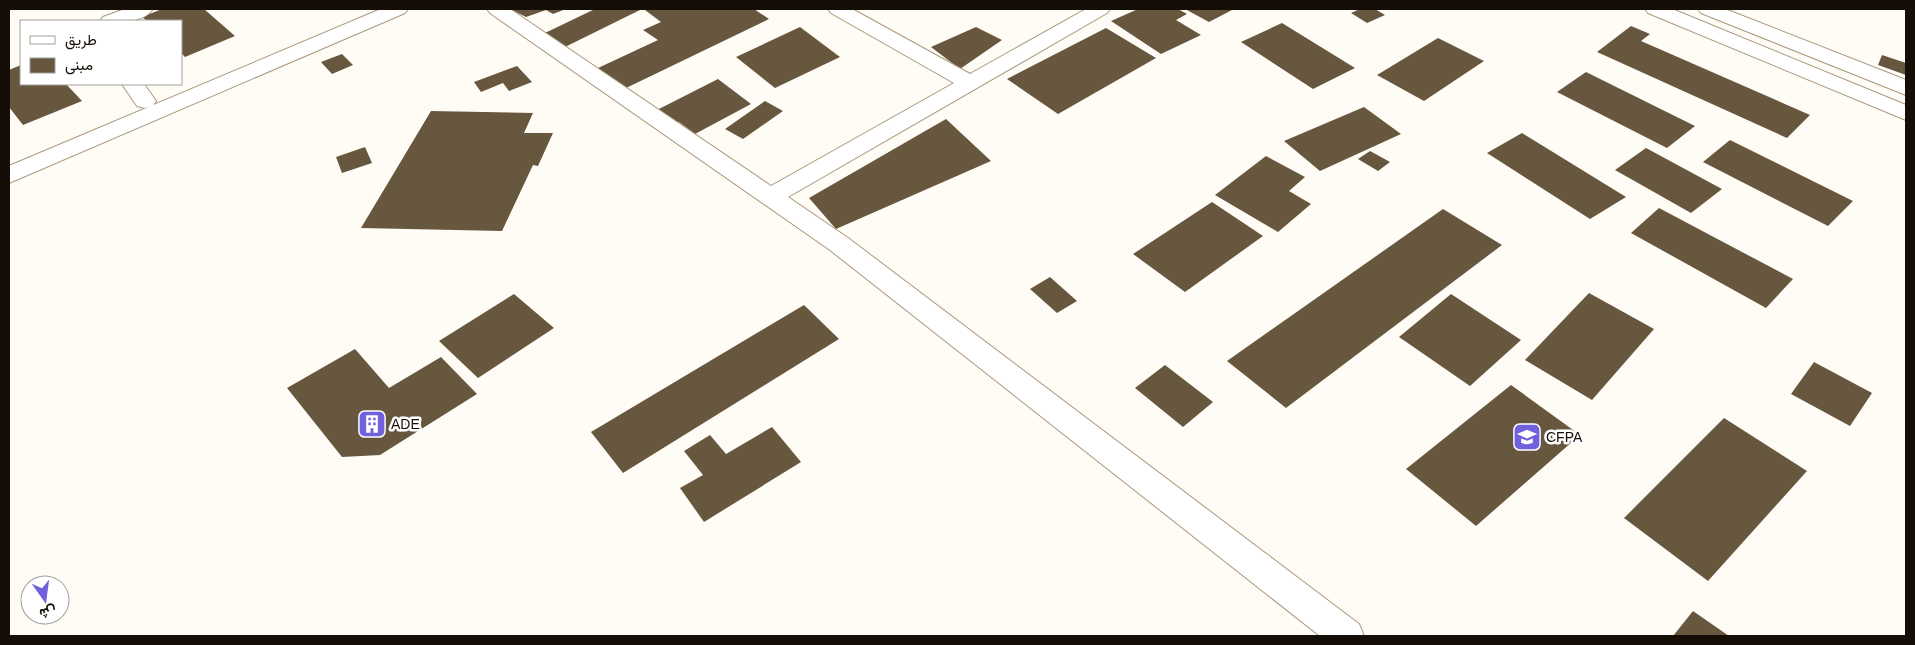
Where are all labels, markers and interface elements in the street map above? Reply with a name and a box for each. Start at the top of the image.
legend [20,20,182,85]
text: طريق [65,31,97,50]
text: مبنى [65,56,93,75]
building icon: ADE [357,409,387,439]
place label: ADE [391,416,420,432]
school or university icon: CFPA [1512,422,1542,452]
place label: CFPA [1546,429,1583,445]
north arrow [20,575,70,625]
text: ش [38,602,58,622]

